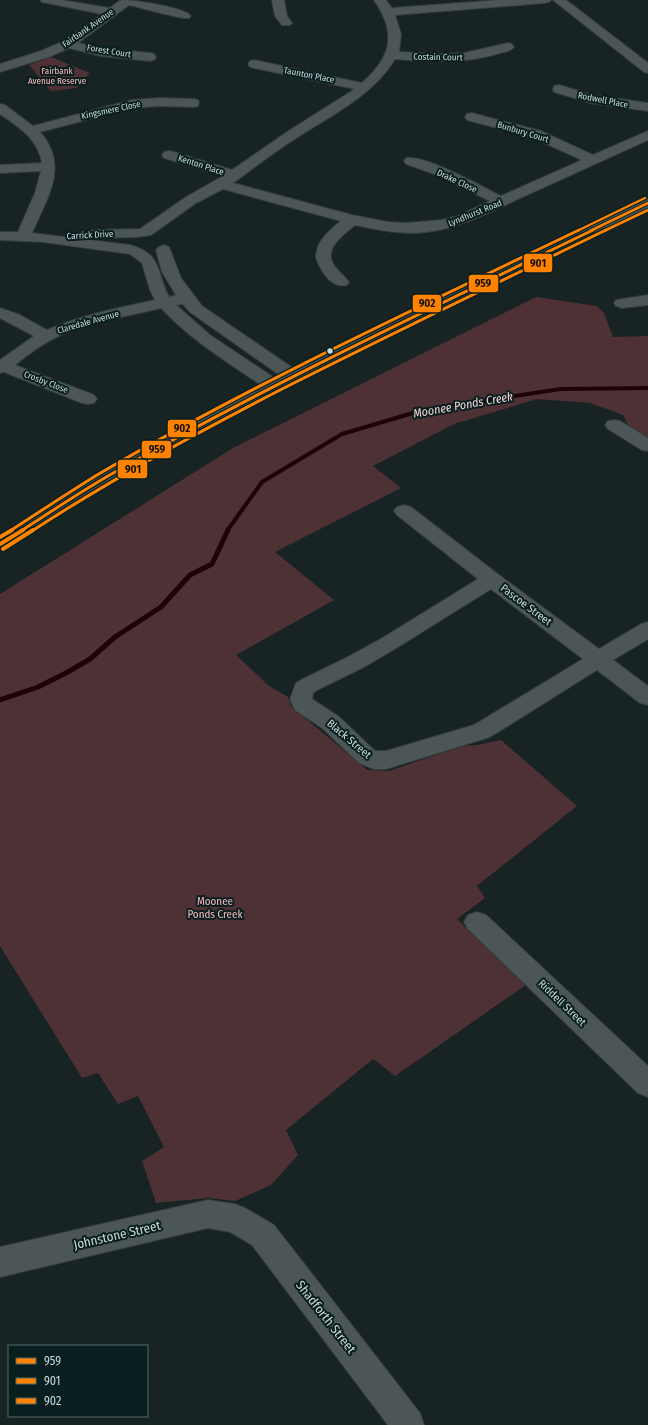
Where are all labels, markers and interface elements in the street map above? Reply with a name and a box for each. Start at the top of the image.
street label: Fairbank Avenue [60,6,116,49]
street label: Forest Court [86,43,132,59]
street label: Costain Court [413,52,463,62]
street label: Taunton Place [283,65,336,85]
park label: Fairbank Avenue Reserve [28,66,87,86]
street label: Rodwell Place [577,90,630,110]
street label: Kingsmere Close [80,99,142,121]
street label: Bunbury Court [496,119,550,145]
street label: Kenton Place [177,153,226,177]
street label: Drake Close [435,167,479,195]
street label: Lyndhurst Road [447,198,503,228]
street label: Carrick Drive [66,229,114,241]
line badge: 901 [523,253,553,273]
text: 901 [530,257,546,270]
line badge: 959 [468,274,499,293]
text: 959 [475,277,492,290]
line badge: 902 [412,294,442,313]
text: 902 [419,297,435,310]
street label: Claredale Avenue [56,308,120,336]
unlabelled marker [325,346,335,356]
street label: Crosby Close [22,369,70,395]
water label: Moonee Ponds Creek [412,389,514,421]
line badge: 902 [167,419,197,438]
text: 902 [174,422,190,435]
line badge: 959 [141,440,172,459]
text: 959 [149,443,166,456]
line badge: 901 [117,459,148,479]
text: 901 [125,463,141,476]
street label: Pascoe Street [498,582,554,629]
street label: Black Street [324,717,374,762]
park label: Moonee Ponds Creek [187,895,243,921]
street label: Riddell Street [535,977,589,1029]
street label: Johnstone Street [72,1218,163,1252]
street label: Shadforth Street [293,1278,359,1357]
legend [8,1345,148,1417]
text: 959 [44,1354,61,1368]
text: 901 [44,1374,60,1388]
text: 902 [44,1394,61,1408]

